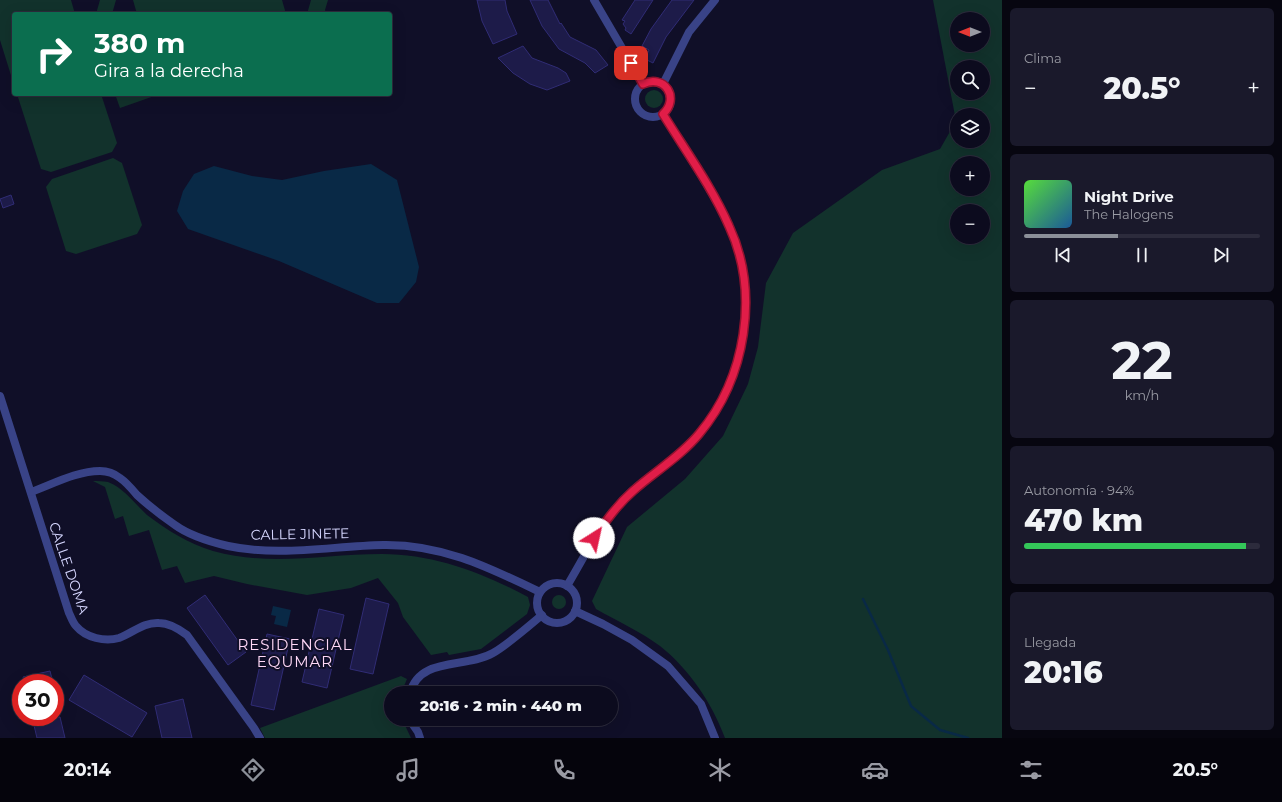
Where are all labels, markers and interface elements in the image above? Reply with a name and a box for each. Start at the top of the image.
north arrow [950,12,990,52]
map controls [950,12,990,244]
text: 380 m [94,26,185,60]
icon: right [28,28,80,80]
pin [614,46,648,80]
text: Clima [1024,50,1062,66]
icon: arrive [620,52,642,74]
text: Gira a la derecha [94,60,244,82]
button: search [950,60,990,100]
text: 20.5° [1103,70,1181,107]
text: − [1024,75,1037,102]
text: + [1247,75,1260,102]
button: layers [950,108,990,148]
button: + [950,156,990,196]
text: Night Drive [1084,187,1174,206]
button: − [950,204,990,244]
text: The Halogens [1084,206,1173,222]
icon: previous [1052,244,1074,266]
icon: pause [1131,244,1153,266]
icon: next [1210,244,1232,266]
text: 22 [1111,329,1173,392]
text: km/h [1125,387,1159,403]
text: Autonomía · 94% [1024,482,1134,498]
text: 470 km [1024,502,1143,539]
position arrow [573,517,615,559]
street label: CALLE DOMA [45,520,93,617]
street label: CALLE JINETE [251,524,349,544]
text: Llegada [1024,634,1076,650]
district label: RESIDENCIAL EQUMAR [237,635,353,671]
text: 20:16 [1024,654,1103,691]
speed limit sign: 30 [12,674,64,726]
text: 20:16 · 2 min · 440 m [420,696,582,715]
icon: directions [239,756,267,784]
icon: music [394,756,422,784]
icon: phone [550,756,578,784]
icon: climate [706,756,734,784]
icon: car [861,756,889,784]
icon: filters [1017,756,1045,784]
text: 20:14 [64,759,111,781]
text: 20.5° [1173,759,1218,781]

